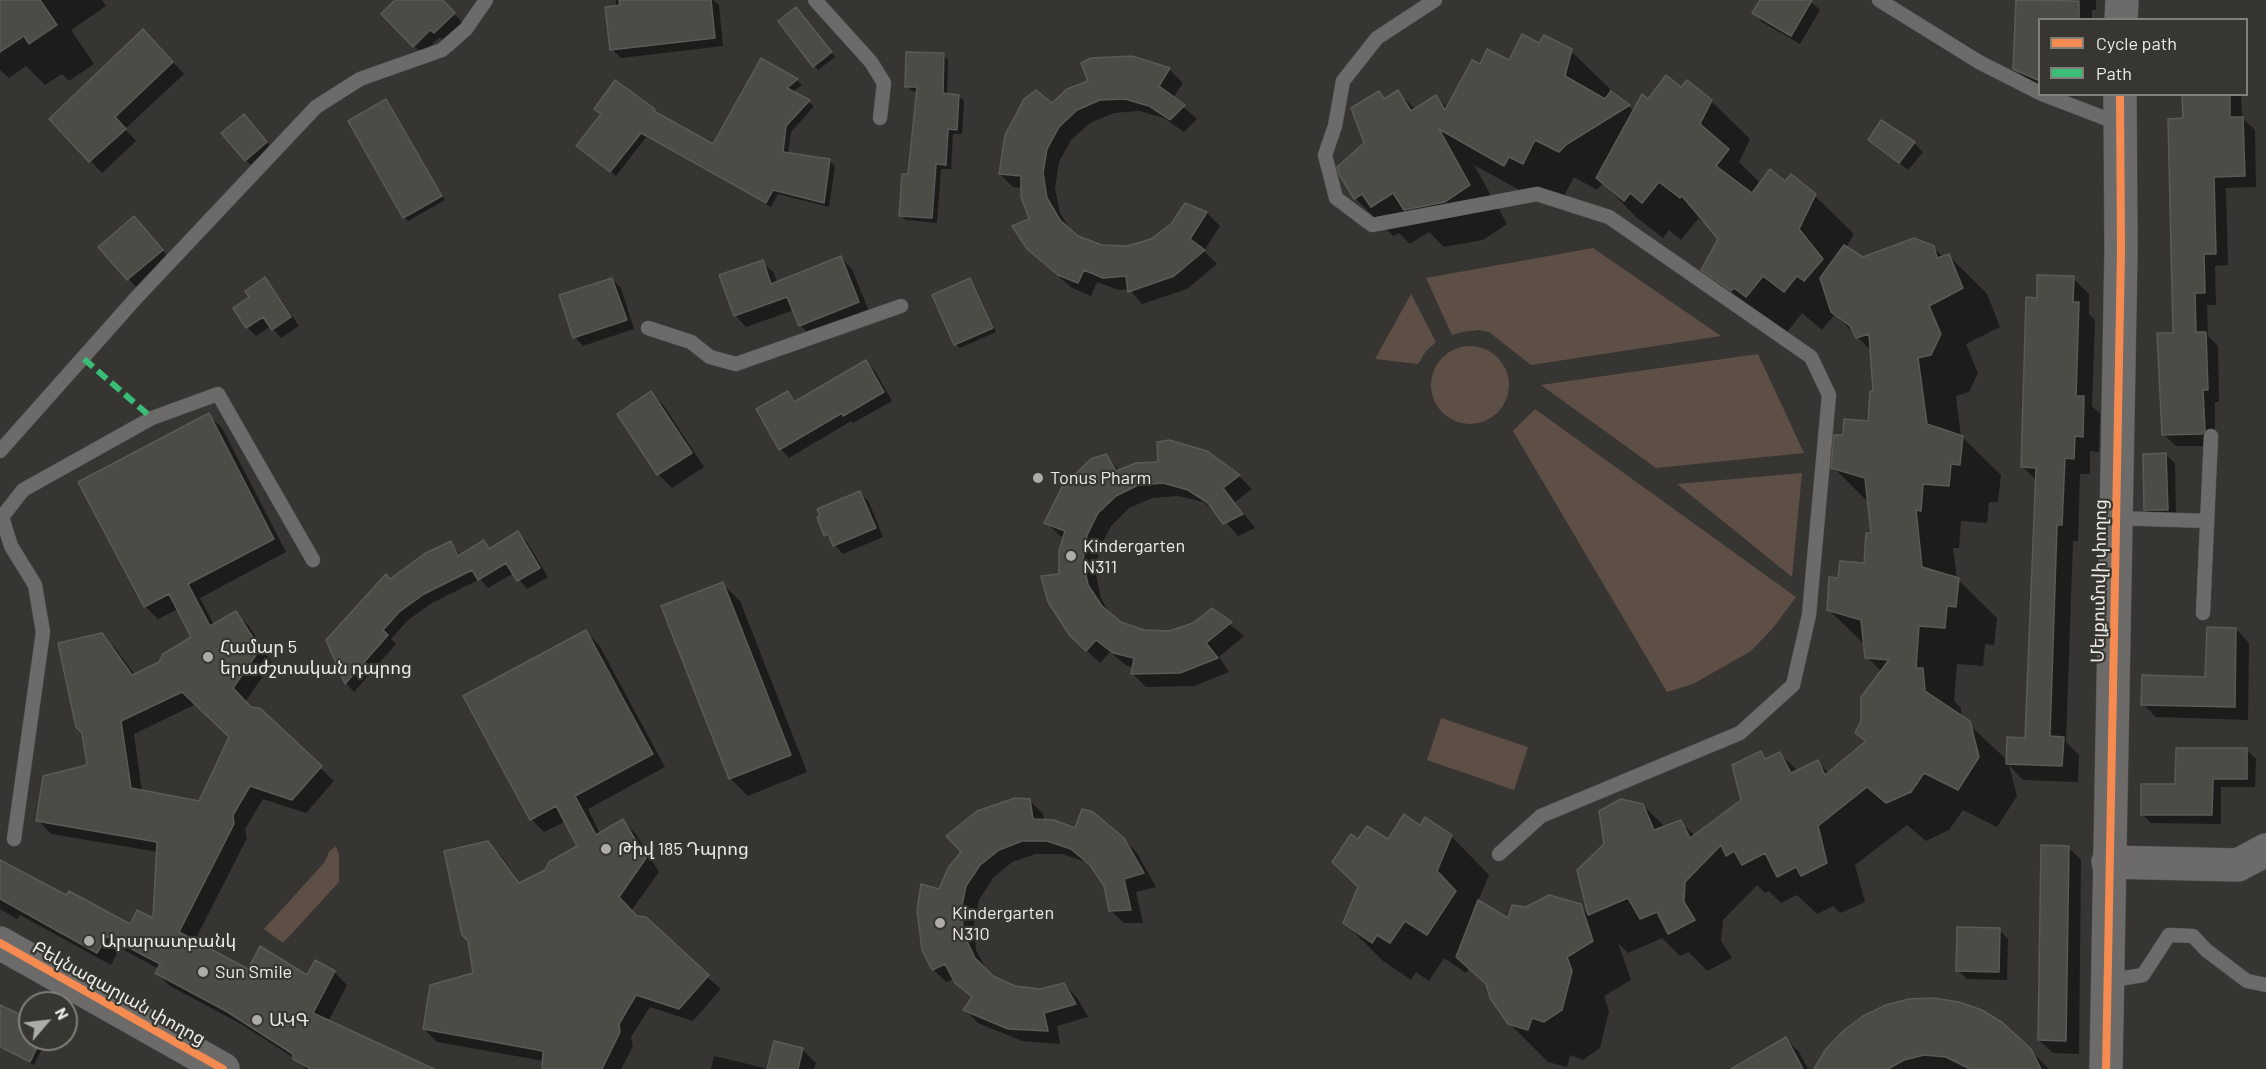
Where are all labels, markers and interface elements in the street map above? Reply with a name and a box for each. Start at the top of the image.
legend [2038,18,2248,96]
text: Cycle path [2096,32,2177,54]
text: Path [2096,62,2132,84]
place label: Tonus Pharm [1050,467,1151,489]
marker: Tonus Pharm [1031,471,1045,485]
street label: Մելքումովի փողոց [2087,499,2111,663]
place label: Kindergarten N311 [1083,535,1185,578]
marker: Kindergarten N311 [1064,549,1078,563]
place label: Համար 5 երաժշտական դպրոց [220,636,412,678]
marker: Համար 5 երաժշտական դպրոց [201,650,215,664]
place label: Թիվ 185 Դպրոց [618,838,749,860]
marker: Թիվ 185 Դպրոց [599,842,613,856]
place label: Kindergarten N310 [952,902,1054,944]
marker: Kindergarten N310 [933,916,947,930]
place label: Արարատբանկ [101,930,236,952]
marker: Արարատբանկ [82,934,96,948]
street label: Բեկնազարյան փողոց [29,936,209,1050]
place label: Sun Smile [215,961,292,983]
marker: Sun Smile [196,965,210,979]
north arrow [18,991,78,1051]
text: N [52,1004,73,1022]
place label: ԱԿԳ [269,1009,309,1031]
marker: ԱԿԳ [250,1013,264,1027]

